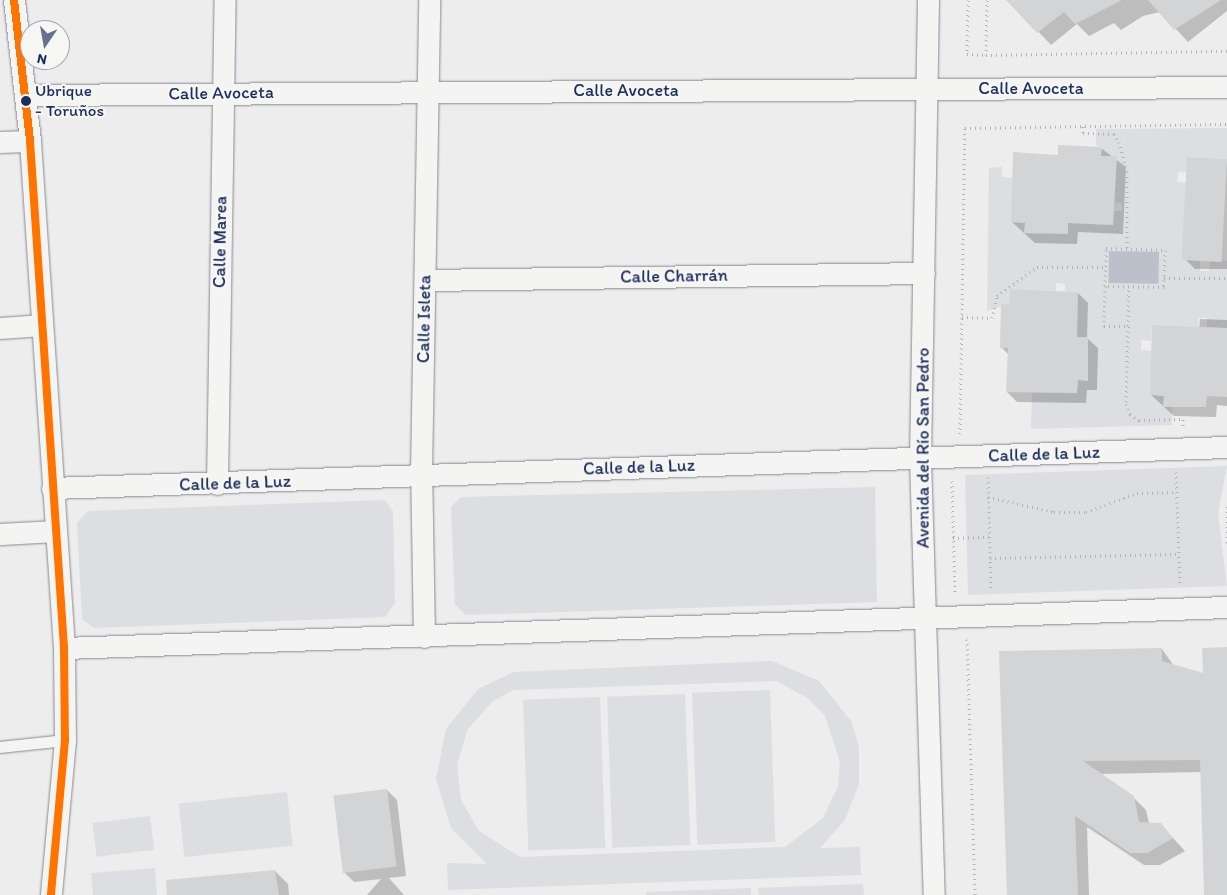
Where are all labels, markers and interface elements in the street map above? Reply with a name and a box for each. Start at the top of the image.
north arrow [20,20,70,70]
text: N [36,50,48,68]
street label: Calle Avoceta [978,77,1084,99]
street label: Calle Avoceta [573,79,679,101]
place label: Ubrique - Toruños [35,81,104,121]
street label: Calle Avoceta [168,81,274,105]
marker: Ubrique - Toruños [21,96,31,106]
street label: Calle Marea [208,196,232,288]
street label: Calle Charrán [620,264,728,288]
street label: Calle Isleta [412,275,436,363]
street label: Avenida del Río San Pedro [912,348,934,548]
street label: Calle de la Luz [988,441,1100,467]
street label: Calle de la Luz [583,454,695,480]
street label: Calle de la Luz [179,470,291,496]

